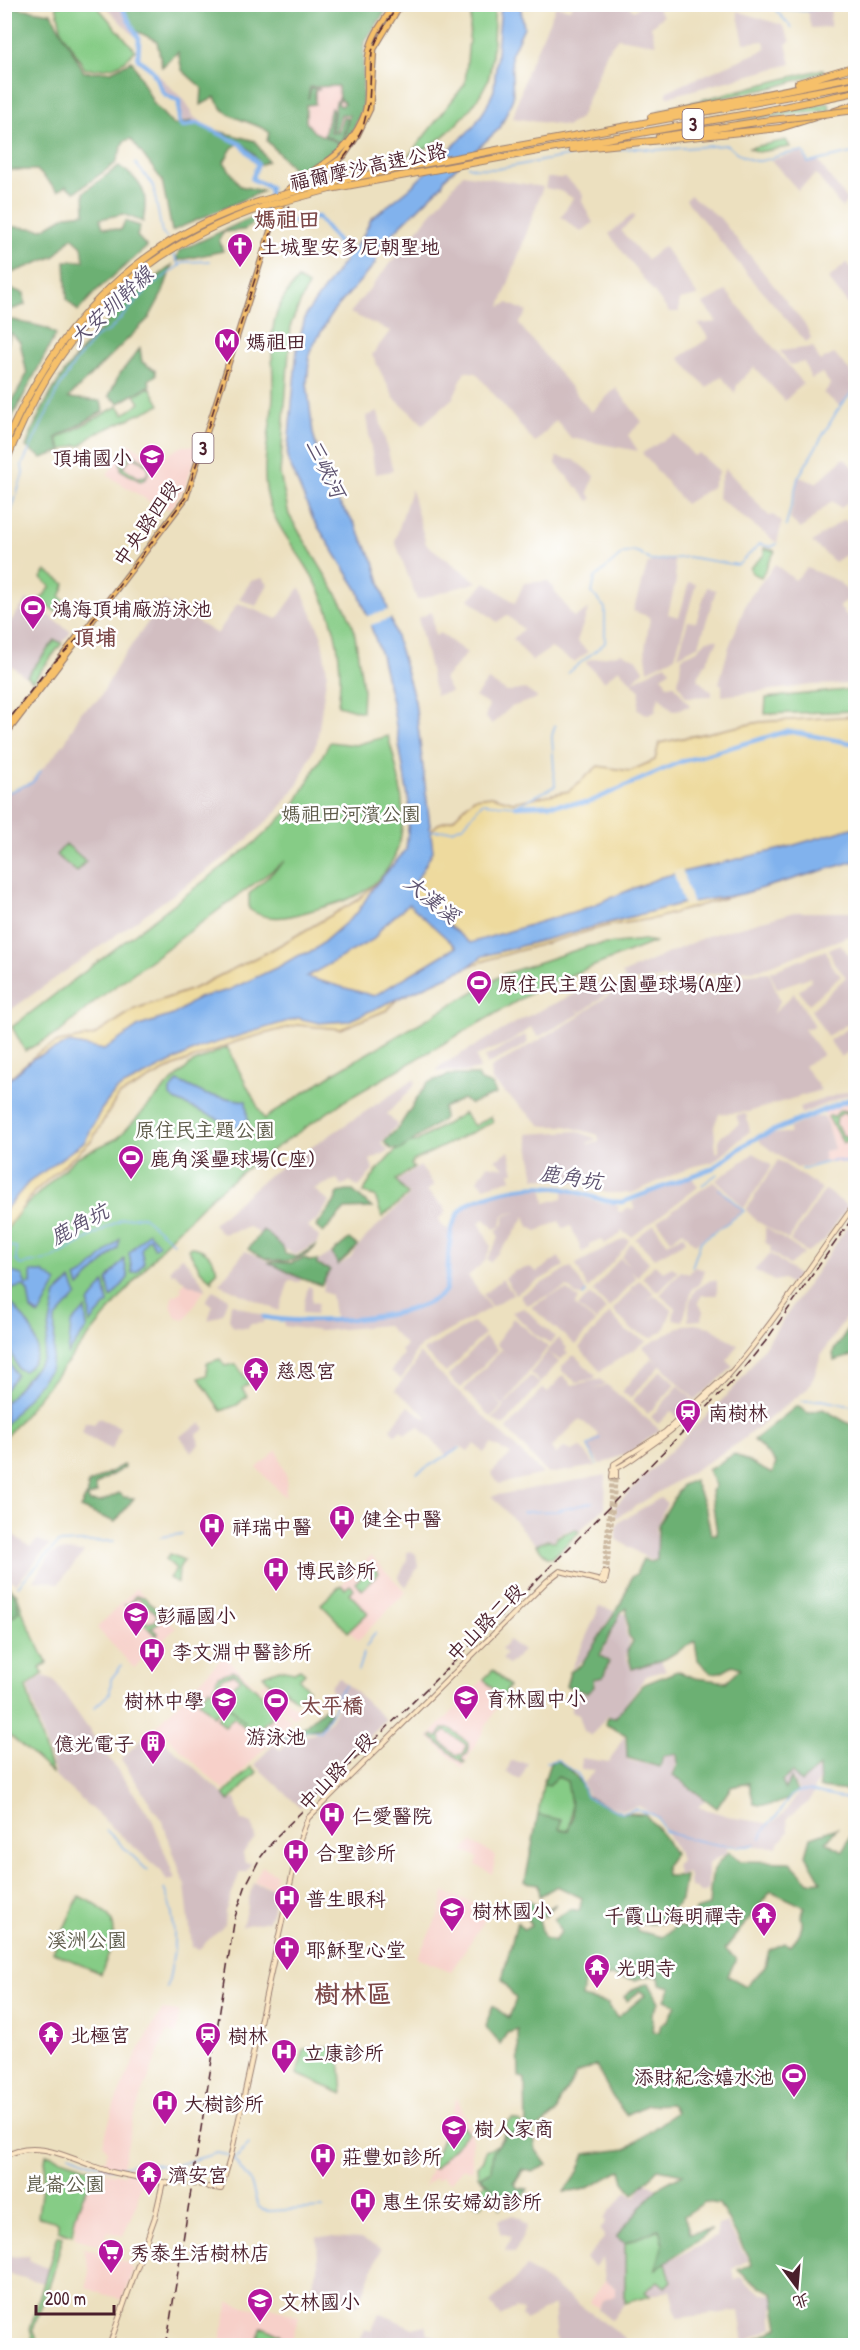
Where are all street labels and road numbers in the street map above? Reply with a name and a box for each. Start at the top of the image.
road number: 3 [682,109,704,139]
street label: 福爾摩沙高速公路 [287,136,450,196]
road number: 3 [192,433,214,463]
street label: 中央路四段 [106,474,186,572]
street label: 中山路二段 [440,1577,530,1667]
street label: 中山路一段 [292,1726,380,1816]

